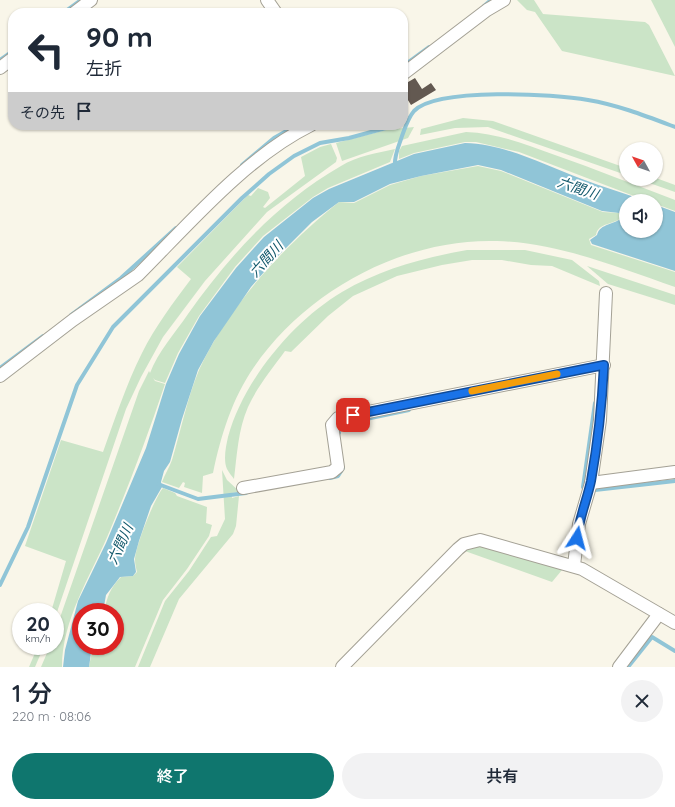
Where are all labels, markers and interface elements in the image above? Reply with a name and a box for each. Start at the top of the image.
text: 90 m [86,19,153,54]
icon: left [20,24,72,76]
text: 左折 [86,57,122,80]
icon: arrive [73,100,95,122]
text: その先 [20,103,65,122]
north arrow [619,142,663,186]
map controls [619,142,663,238]
water label: 六間川 [555,173,603,204]
button: sound [619,194,663,238]
water label: 六間川 [245,236,288,281]
pin [336,398,370,432]
icon: arrive [342,404,364,426]
position arrow [556,517,598,559]
water label: 六間川 [103,519,138,567]
speed limit sign: 30 [72,603,124,655]
text: 20 [26,611,50,636]
text: km/h [25,632,51,645]
text: 1 分 [12,678,52,708]
button: close [621,680,663,722]
text: 220 m · 08:06 [12,708,91,724]
button: 終了 [12,753,334,799]
button: 共有 [342,753,663,799]

